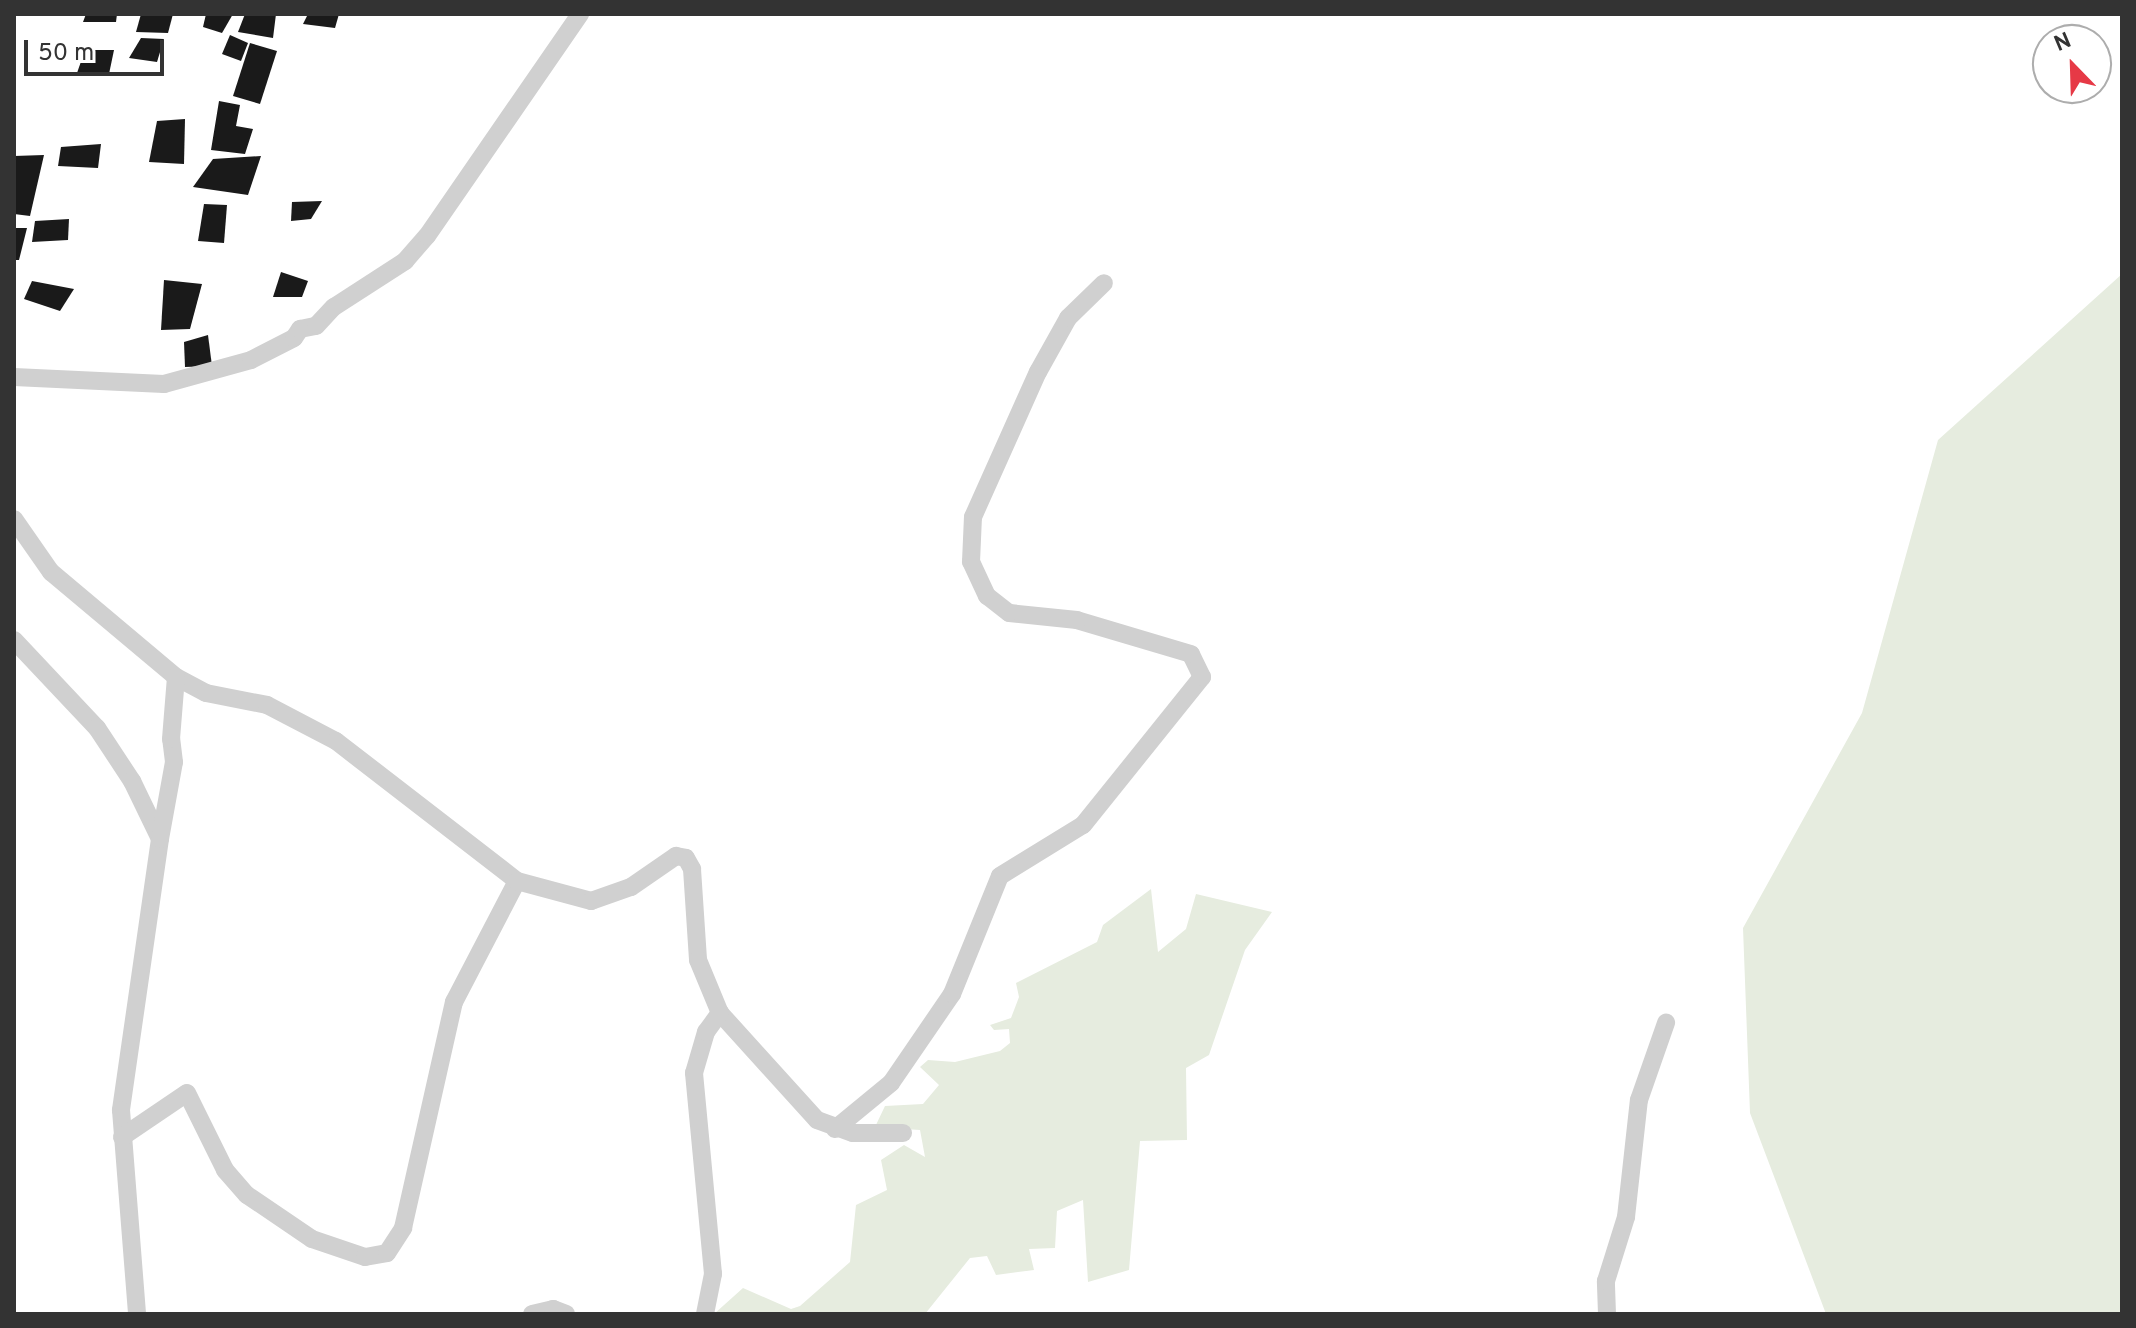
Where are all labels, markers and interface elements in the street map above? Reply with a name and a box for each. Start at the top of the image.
scale bar [28,24,168,74]
north arrow [2032,24,2112,104]
text: N [2051,28,2076,59]
text: 50 m [38,39,94,69]

